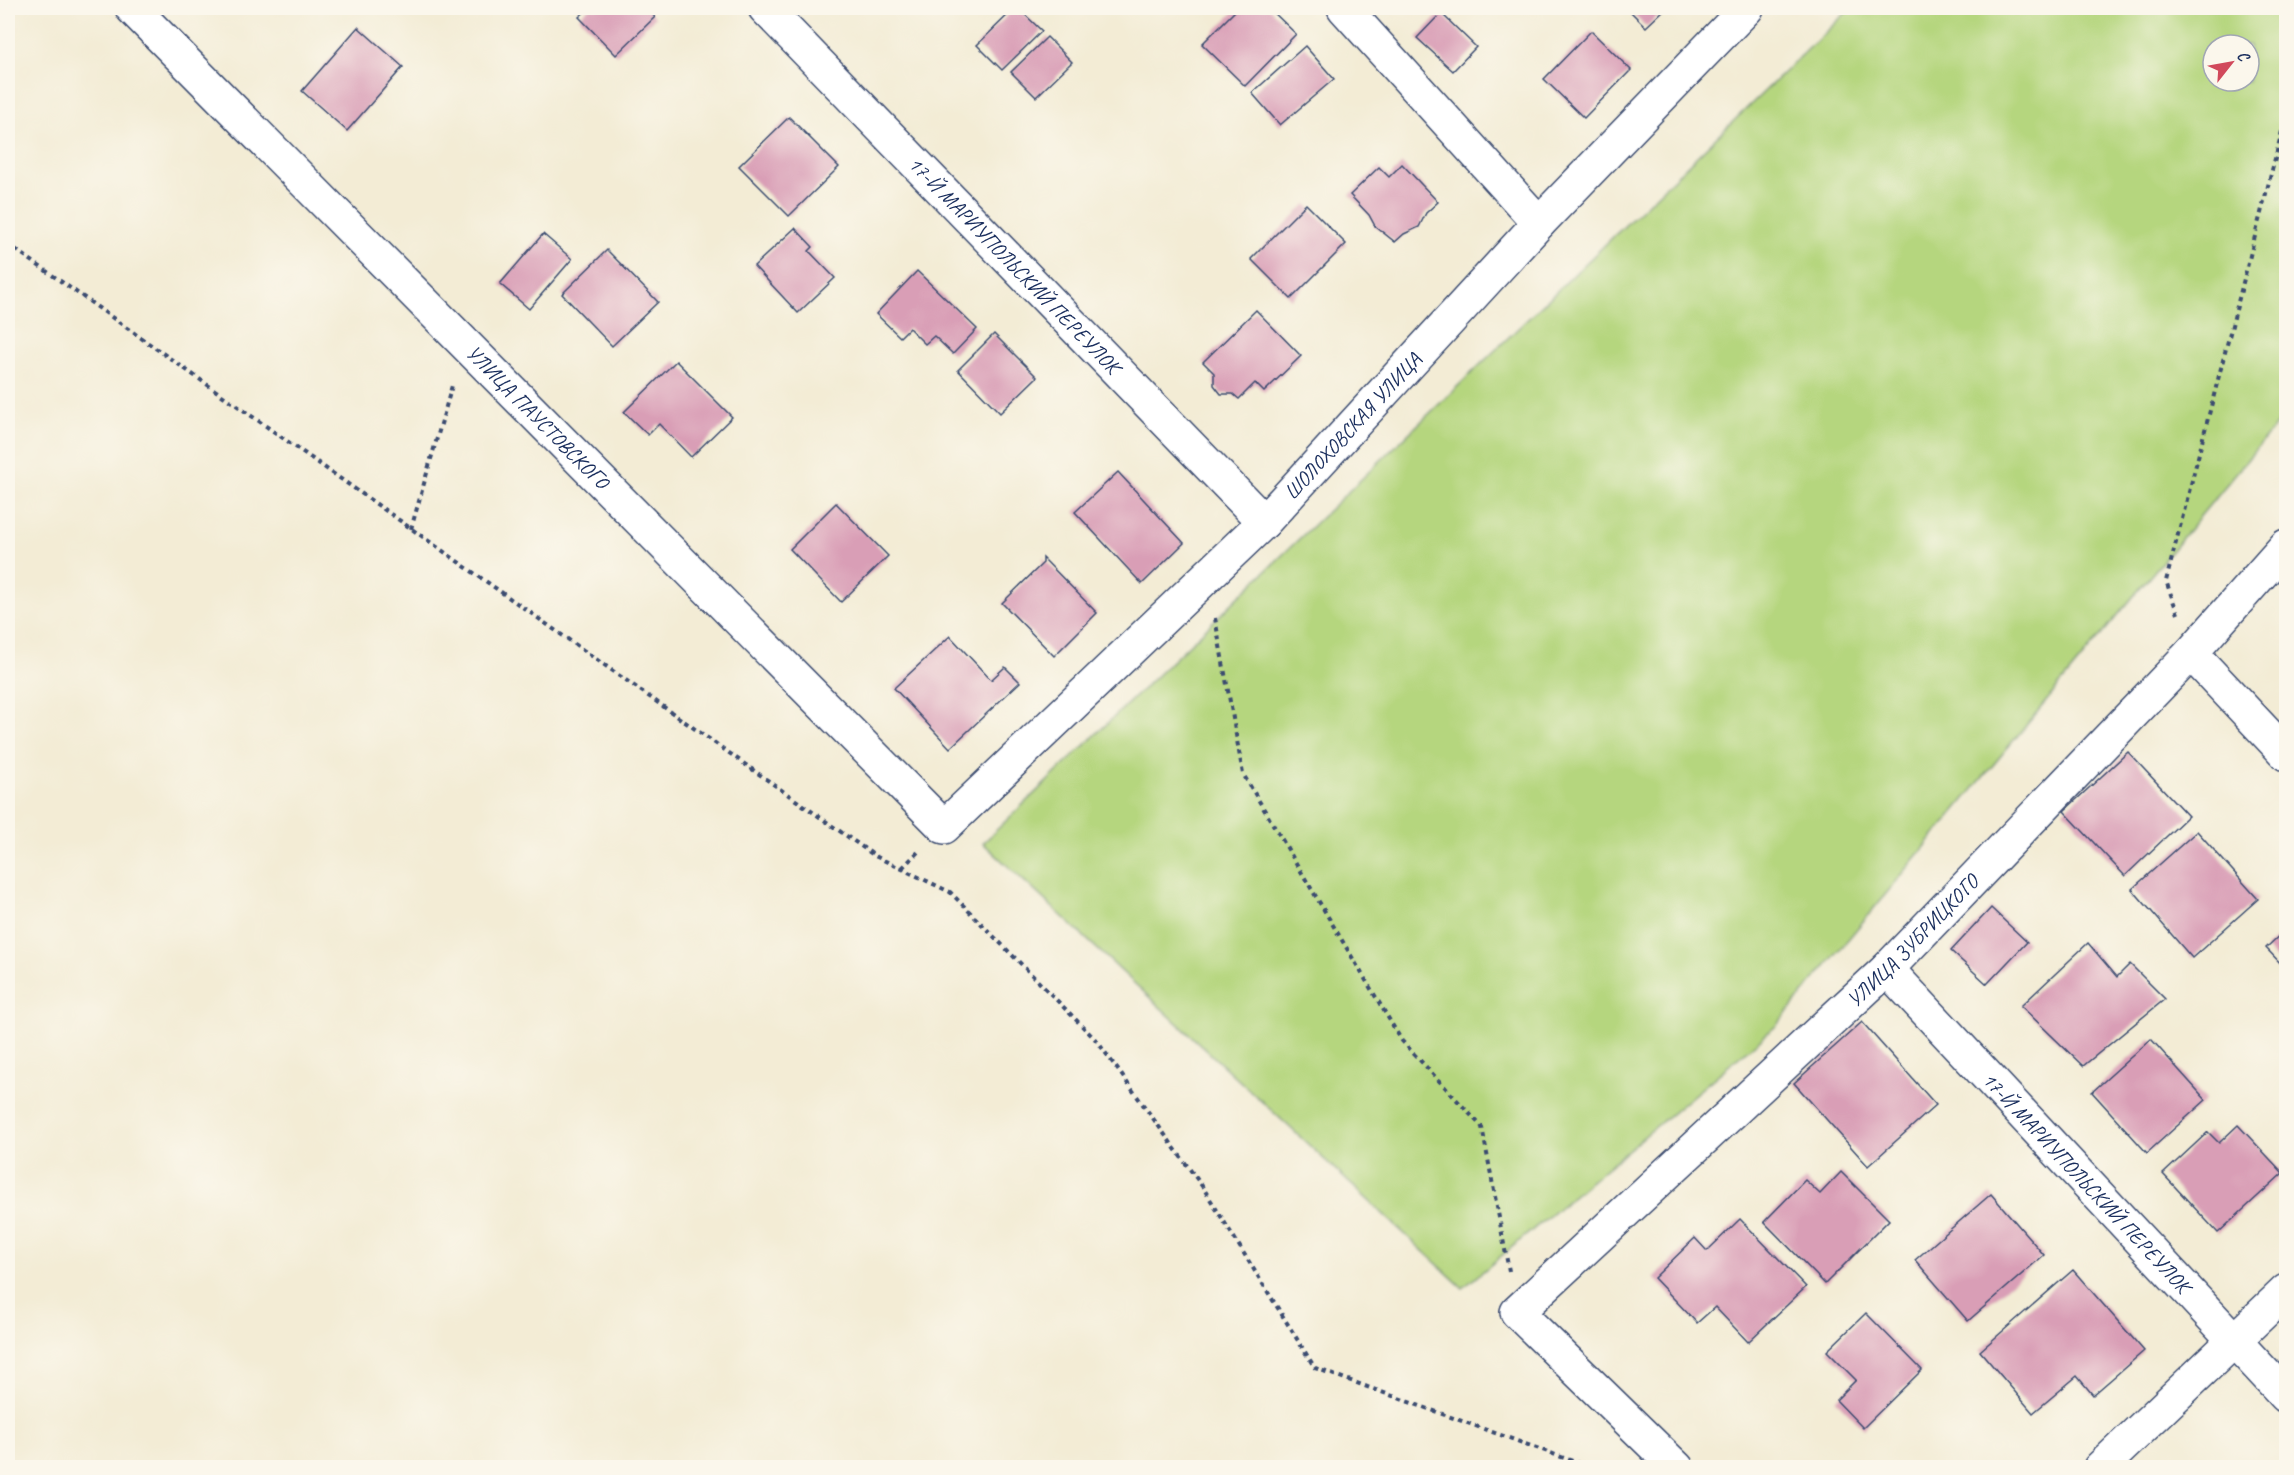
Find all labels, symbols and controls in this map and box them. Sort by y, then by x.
north arrow [2201,33,2261,93]
text: С [2232,47,2255,66]
street label: 17-Й МАРИУПОЛЬСКИЙ ПЕРЕУЛОК [903,151,1129,382]
street label: УЛИЦА ПАУСТОВСКОГО [461,340,616,496]
street label: ШОЛОХОВСКАЯ УЛИЦА [1278,347,1427,505]
street label: УЛИЦА ЗУБРИЦКОГО [1841,867,1986,1013]
street label: 17-Й МАРИУПОЛЬСКИЙ ПЕРЕУЛОК [1977,1066,2199,1302]

